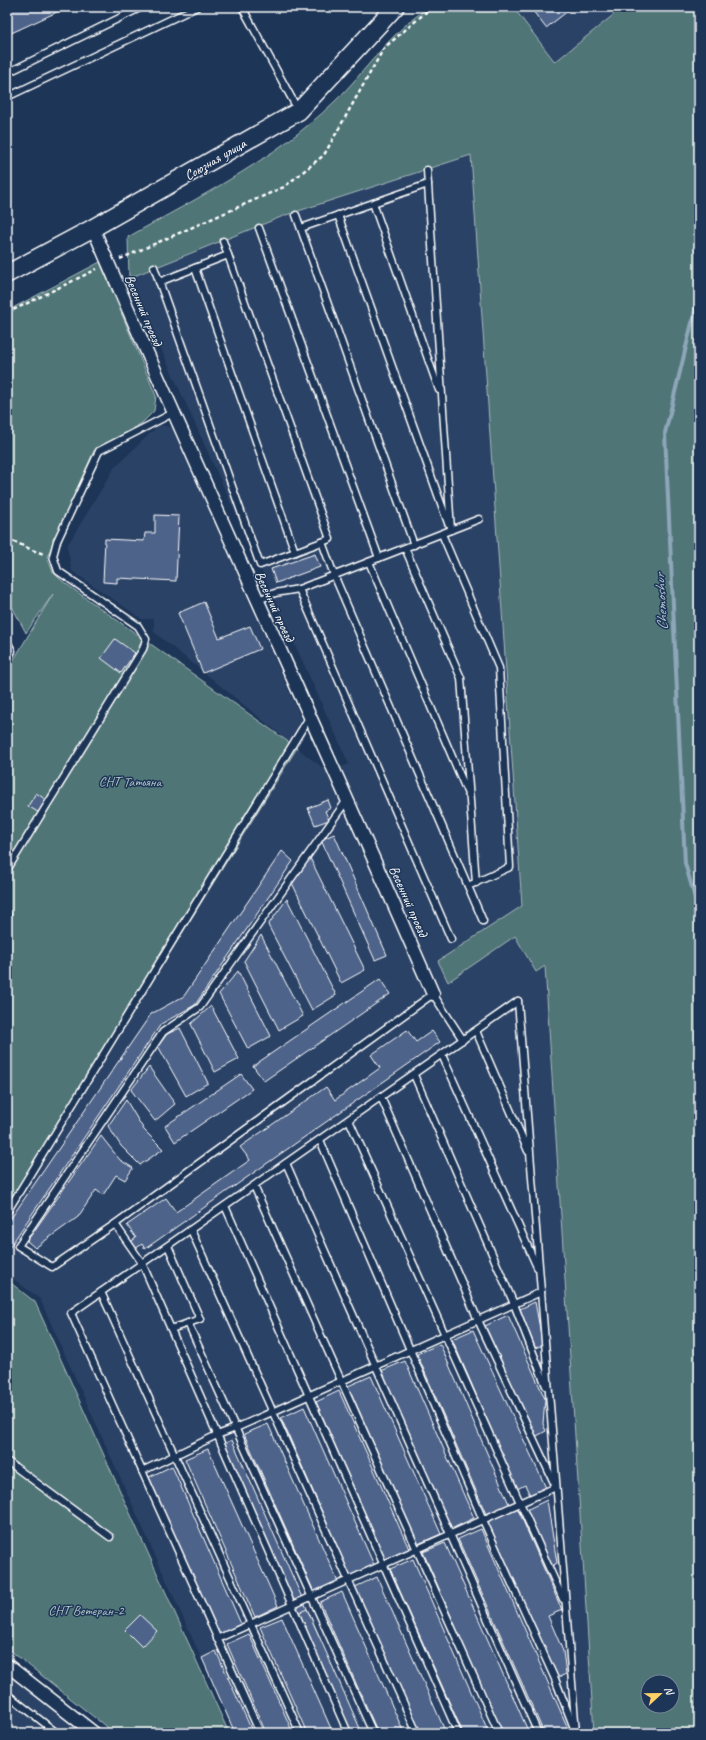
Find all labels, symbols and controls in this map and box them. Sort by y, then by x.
street label: Союзная улица [181,135,250,184]
street label: Весенний проезд [121,272,167,350]
street label: Весенний проезд [251,568,299,646]
water label: Chemoshur [650,571,672,631]
park label: СНТ Татьяна [99,773,163,790]
street label: Весенний проезд [385,863,433,941]
park label: СНТ Ветеран-2 [48,1602,125,1619]
north arrow [640,1674,680,1714]
text: N [662,1684,678,1698]

